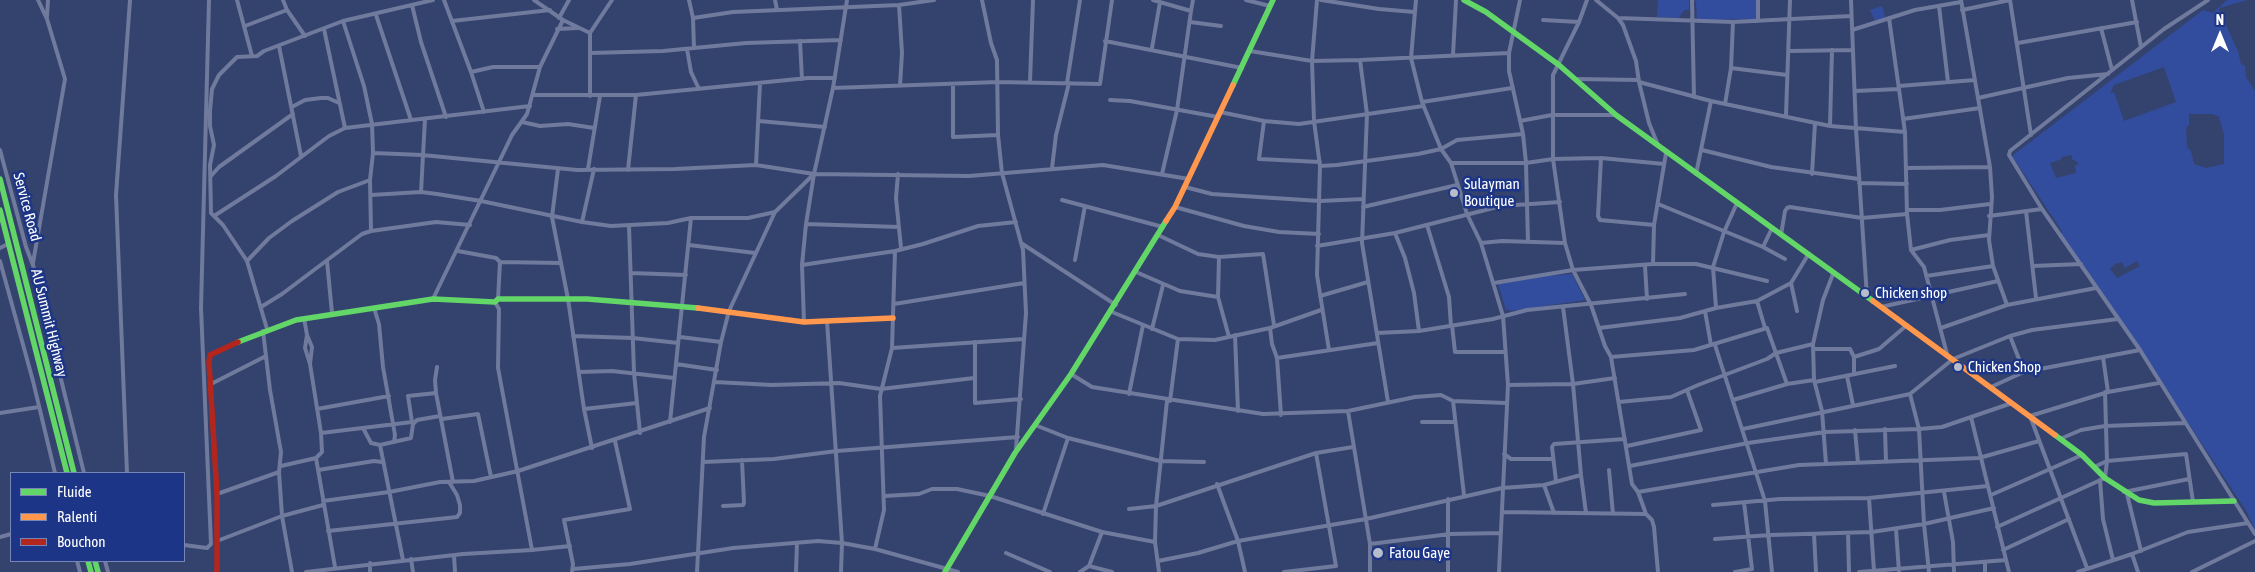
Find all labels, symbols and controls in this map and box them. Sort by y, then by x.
north arrow [2195,10,2245,60]
text: N [2216,12,2224,28]
street label: Service Road [9,171,45,243]
place label: Sulayman Boutique [1464,175,1520,210]
marker: Sulayman Boutique [1448,187,1460,199]
street label: AU Summit Highway [27,267,71,379]
place label: Chicken shop [1875,284,1947,302]
marker: Chicken shop [1859,287,1871,299]
place label: Chicken Shop [1968,358,2041,376]
marker: Chicken Shop [1952,361,1964,373]
legend [10,472,185,562]
text: Fluide [57,483,92,500]
text: Ralenti [57,508,97,525]
text: Bouchon [57,533,106,550]
place label: Fatou Gaye [1389,544,1450,562]
marker: Fatou Gaye [1371,546,1385,560]

